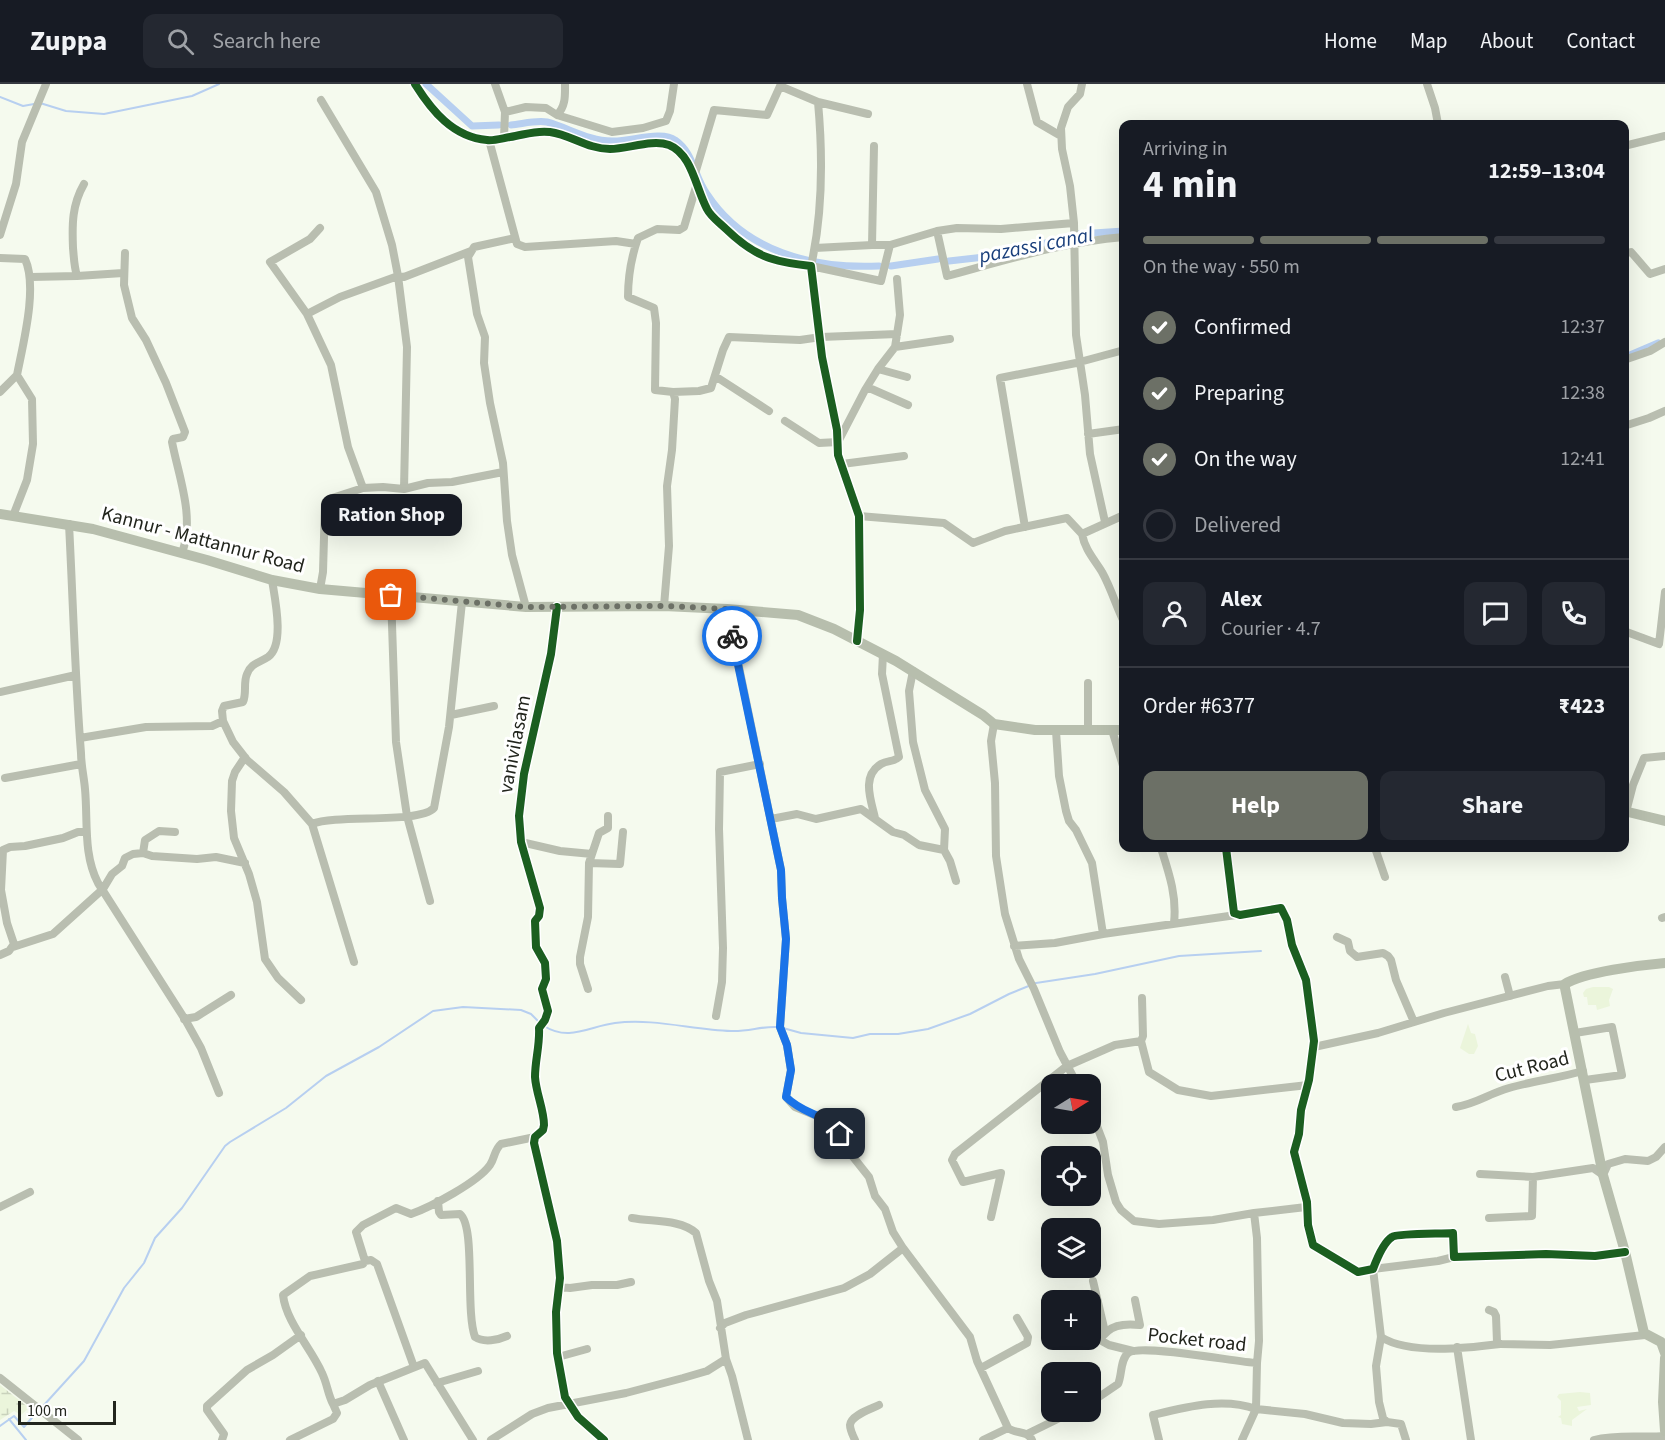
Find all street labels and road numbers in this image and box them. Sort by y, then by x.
street label: Kannur - Mattannur Road [98,499,308,581]
street label: vanivilasam [492,693,538,795]
street label: Cut Road [1492,1044,1572,1090]
street label: Pocket road [1146,1321,1248,1359]

